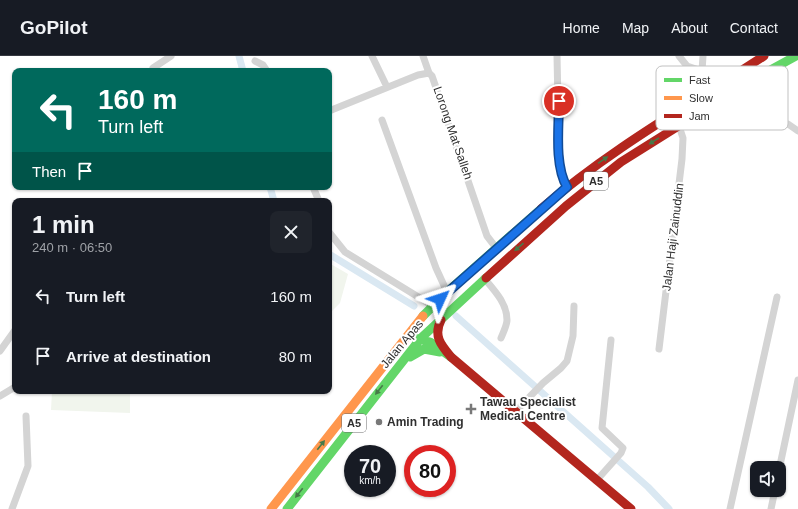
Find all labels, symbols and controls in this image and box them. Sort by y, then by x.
text: GoPilot [20,17,88,38]
text: Home [563,20,600,36]
text: Map [622,20,649,36]
text: About [671,20,708,36]
text: Contact [730,20,778,36]
legend [656,66,788,130]
text: Fast [689,74,710,86]
icon: left [32,84,84,136]
text: 160 m [98,84,177,115]
pin [542,84,576,118]
street label: Lorong Mat Salleh [431,85,475,181]
icon: arrive [548,90,570,112]
text: Slow [689,92,713,104]
text: Jam [689,110,710,122]
text: Turn left [98,117,163,137]
one-way arrow [648,138,660,145]
one-way arrow [598,156,609,164]
icon: arrive [74,160,96,182]
text: Then [32,163,66,180]
road number: A5 [584,172,608,190]
street label: Jalan Haji Zainuddin [659,182,687,292]
text: 1 min [32,211,95,238]
button: close [270,211,312,253]
text: 240 m · 06:50 [32,240,112,255]
one-way arrow [514,243,524,252]
position arrow [419,278,461,320]
icon: left [32,285,54,307]
text: Turn left [66,288,125,305]
text: 160 m [270,288,312,305]
street label: Jalan Apas [378,317,426,371]
icon: arrive [32,345,54,367]
text: Arrive at destination [66,348,211,365]
text: 80 m [279,348,312,365]
one-way arrow [375,385,384,396]
place label: Tawau Specialist Medical Centre [480,395,576,423]
marker: Tawau Specialist Medical Centre [465,403,477,415]
road number: A5 [342,414,366,432]
place label: Amin Trading [387,415,464,429]
marker: Amin Trading [374,417,384,427]
one-way arrow [316,440,325,451]
speed limit sign: 80 [404,445,456,497]
text: 70 [359,455,381,477]
map controls [750,461,786,497]
button: sound [750,461,786,497]
text: km/h [359,475,381,486]
one-way arrow [295,487,304,498]

